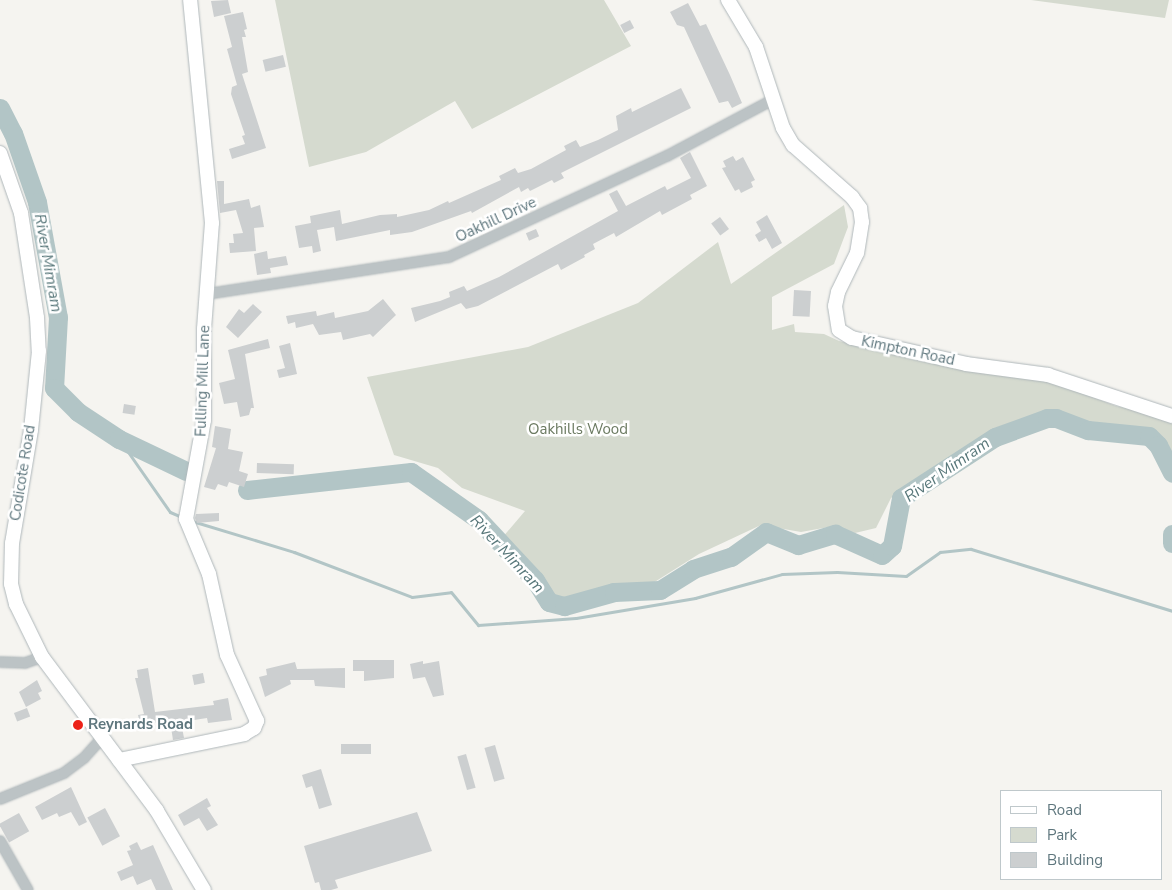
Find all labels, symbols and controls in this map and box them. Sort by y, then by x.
street label: Oakhill Drive [453,193,539,247]
water label: River Mimram [30,212,66,314]
street label: Fulling Mill Lane [192,325,214,437]
street label: Kimpton Road [860,332,956,370]
park label: Oakhills Wood [528,421,628,439]
street label: Codicote Road [7,424,39,522]
water label: River Mimram [901,434,993,506]
water label: River Mimram [466,511,548,597]
place label: Reynards Road [88,716,193,734]
marker: Reynards Road [72,719,84,731]
legend [1000,790,1162,880]
text: Road [1047,800,1082,820]
text: Park [1047,825,1077,845]
text: Building [1047,850,1103,870]

